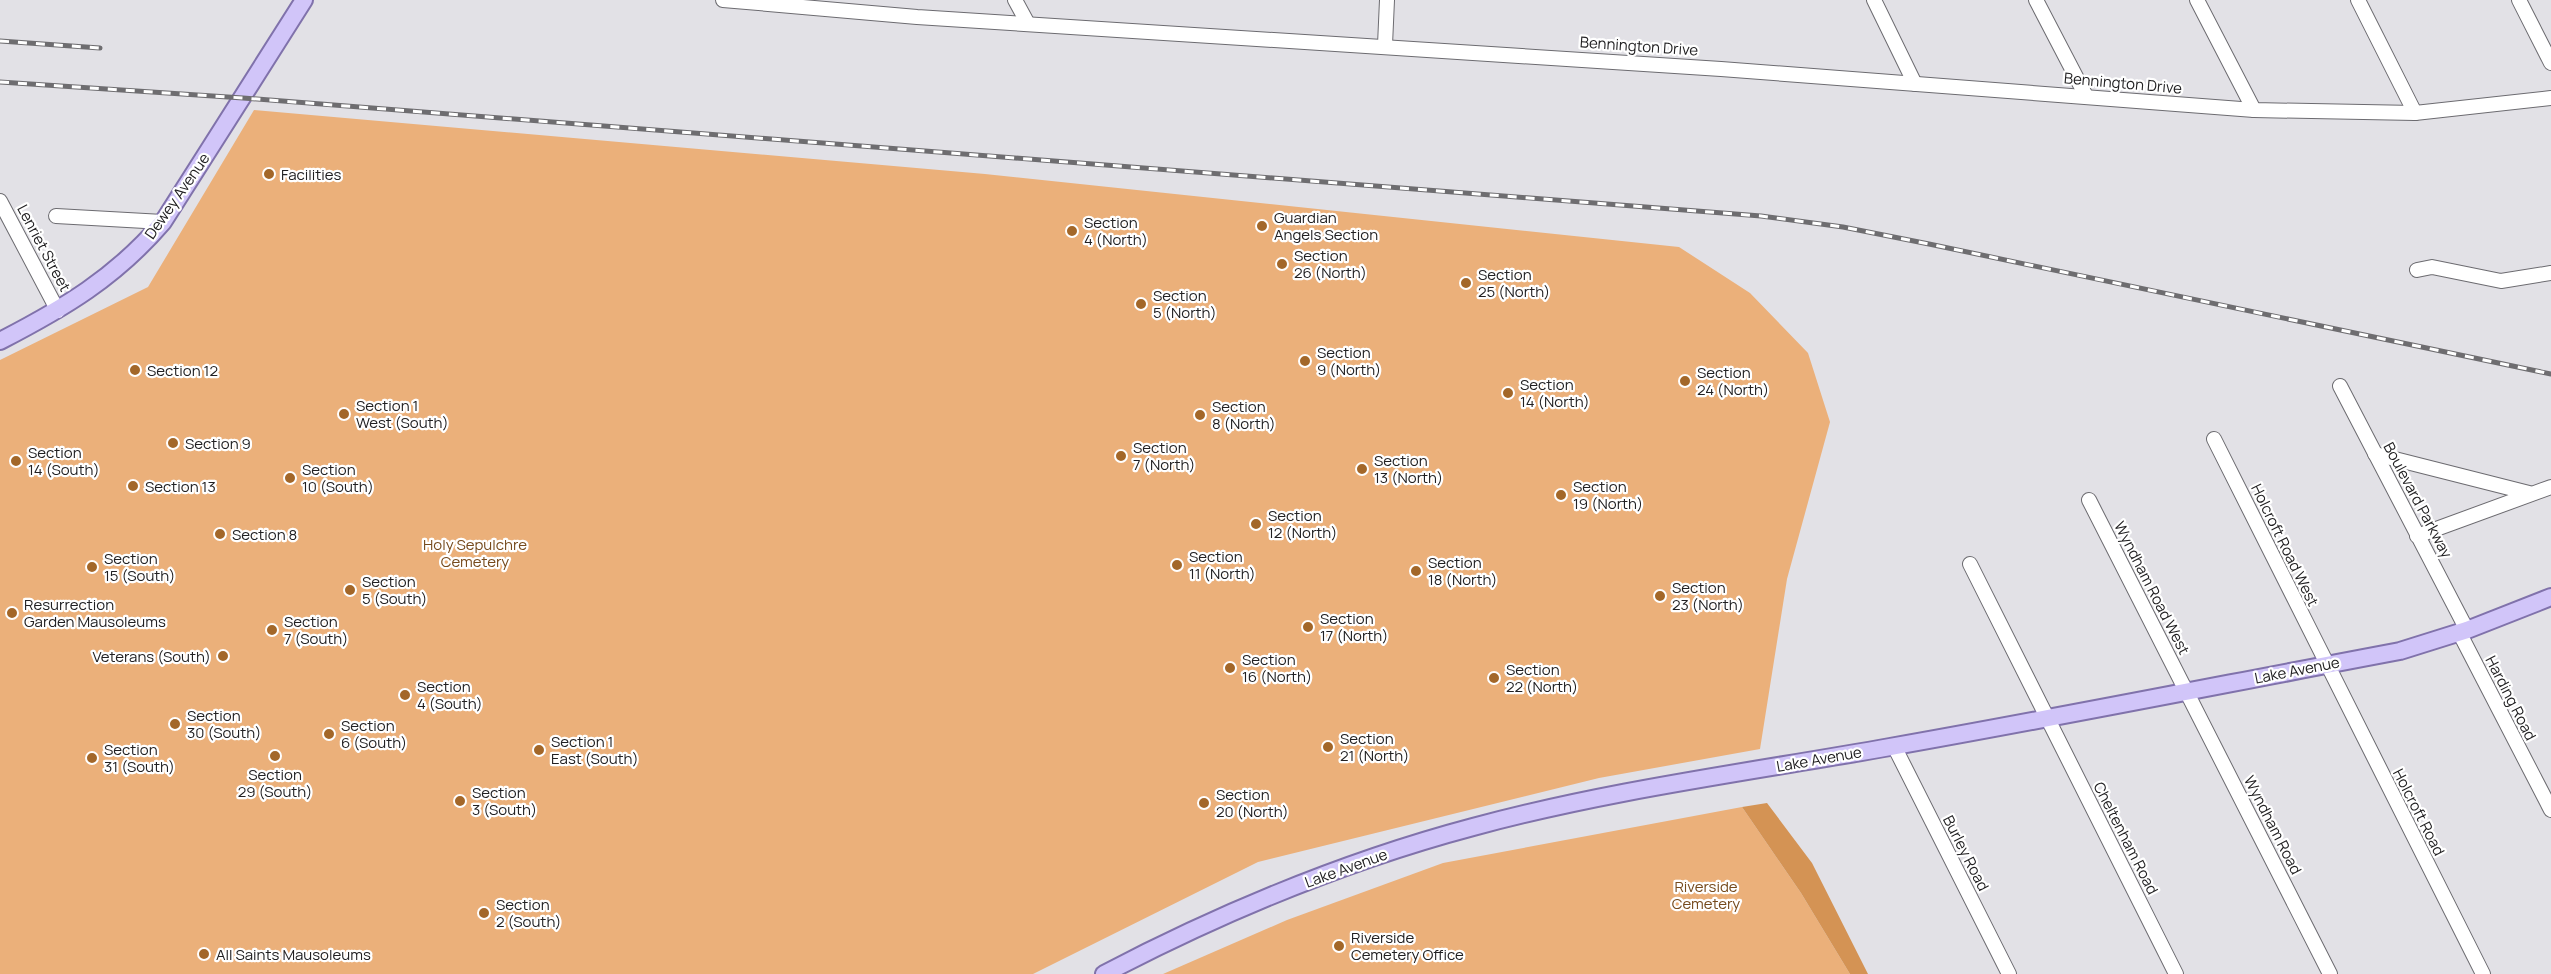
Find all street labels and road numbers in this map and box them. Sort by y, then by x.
street label: Bennington Drive [1579,31,1699,61]
street label: Bennington Drive [2063,67,2183,99]
street label: Dewey Avenue [140,149,215,243]
street label: Lenriet Street [12,201,76,295]
street label: Boulevard Parkway [2379,438,2457,562]
street label: Holcroft Road West [2246,480,2324,610]
street label: Wyndham Road West [2109,518,2195,658]
street label: Lake Avenue [2253,651,2342,689]
street label: Harding Road [2481,652,2541,744]
street label: Lake Avenue [1775,741,1864,777]
street label: Holcroft Road [2388,765,2450,859]
street label: Wyndham Road [2239,772,2307,878]
street label: Cheltenham Road [2089,778,2163,898]
street label: Burley Road [1938,812,1994,894]
street label: Lake Avenue [1302,843,1390,893]

